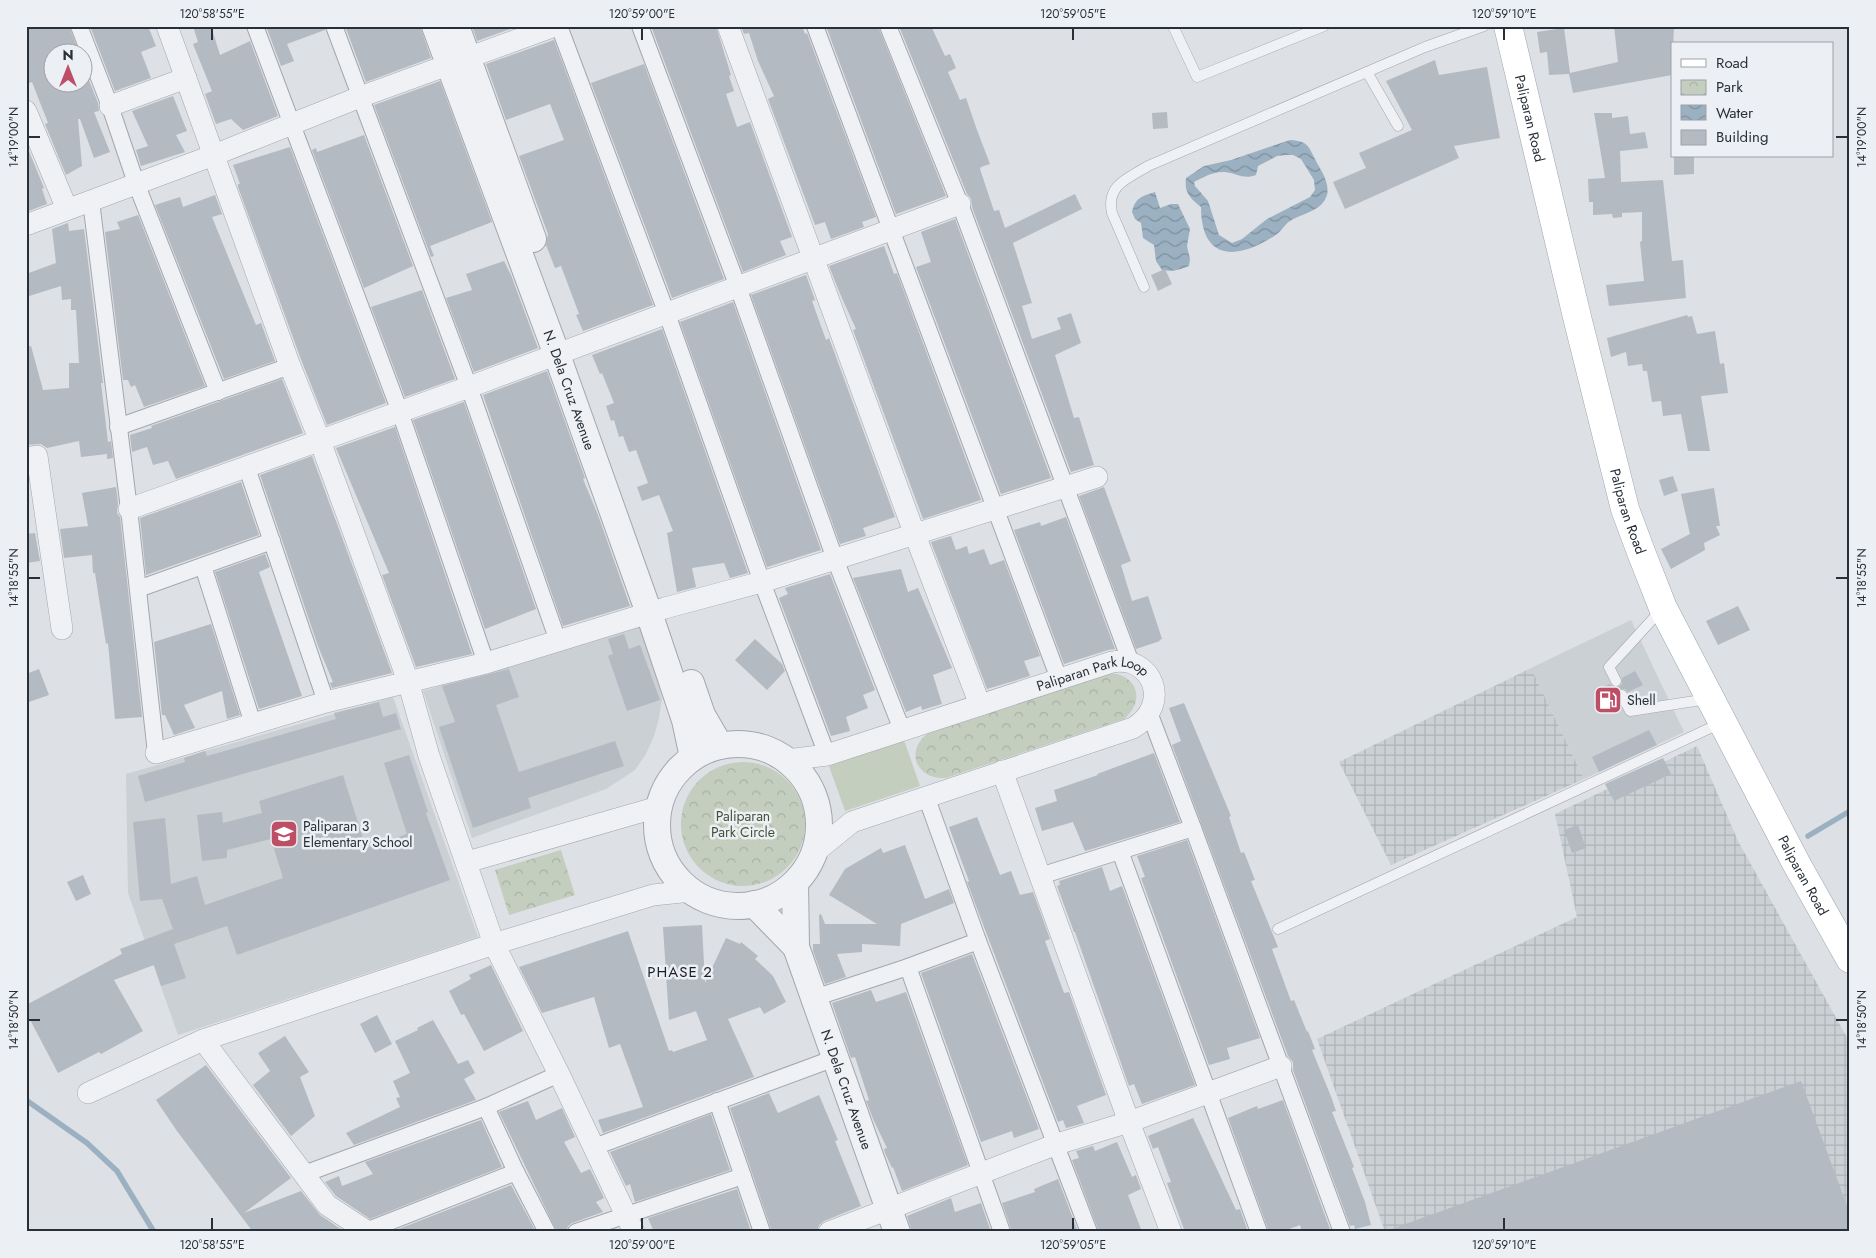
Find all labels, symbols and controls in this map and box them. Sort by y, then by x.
text: 120°58'55"E [179,5,245,23]
text: 120°59'00"E [609,5,675,23]
text: 120°59'05"E [1040,5,1106,23]
text: 120°59'10"E [1472,5,1536,23]
north arrow [42,42,92,92]
legend [1671,42,1834,158]
text: N [62,45,74,65]
text: Road [1716,52,1748,74]
street label: Paliparan Road [1510,73,1550,164]
text: Park [1716,76,1743,98]
text: Water [1716,102,1754,124]
text: 14°19'00"N [5,107,23,167]
text: 14°19'00"N [1853,107,1871,167]
text: Building [1716,126,1768,148]
street label: N. Dela Cruz Avenue [539,327,600,453]
street label: Paliparan Road [1605,466,1651,557]
text: 14°18'55"N [5,548,23,608]
text: 14°18'55"N [1853,548,1871,608]
street label: Paliparan Park Loop [1034,651,1154,696]
fuel station icon: Shell [1593,685,1623,715]
place label: Shell [1627,690,1656,710]
park label: Paliparan Park Circle [711,806,775,842]
place label: Paliparan 3 Elementary School [303,816,413,852]
school or university icon: Paliparan 3 Elementary School [269,819,299,849]
street label: Paliparan Road [1773,832,1834,919]
district label: PHASE 2 [647,961,713,983]
text: 14°18'50"N [5,990,23,1050]
text: 14°18'50"N [1853,990,1871,1050]
street label: N. Dela Cruz Avenue [816,1026,877,1152]
text: 120°58'55"E [179,1236,245,1254]
text: 120°59'00"E [609,1236,675,1254]
text: 120°59'05"E [1040,1236,1106,1254]
text: 120°59'10"E [1472,1236,1536,1254]

